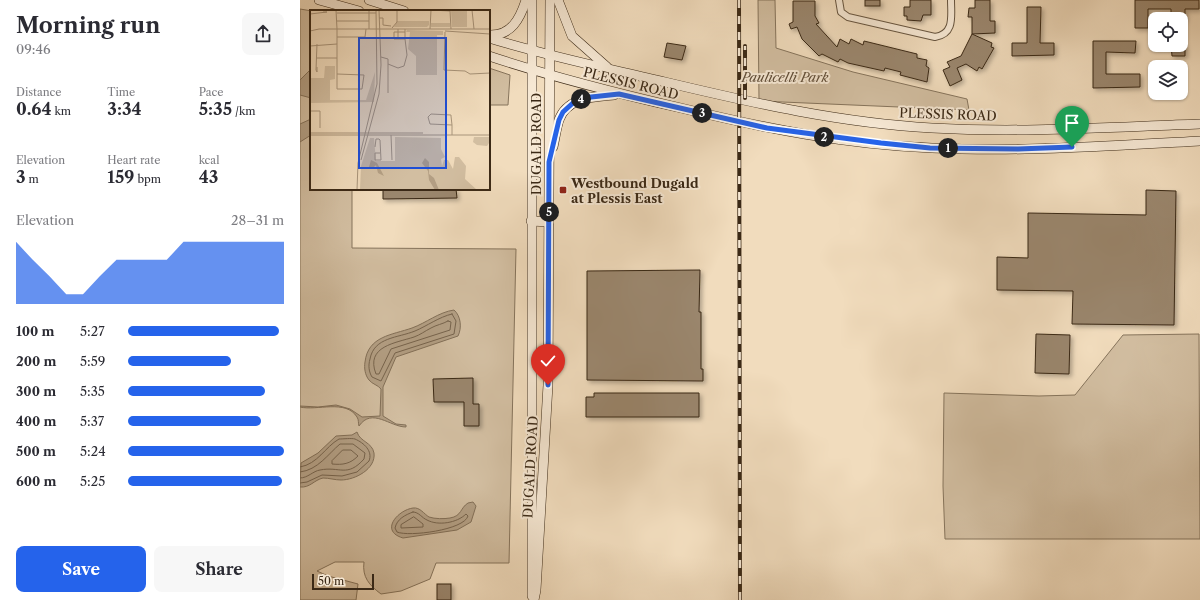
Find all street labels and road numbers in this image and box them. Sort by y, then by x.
street label: PLESSIS ROAD [582,63,680,103]
street label: DUGALD ROAD [528,93,544,195]
street label: PLESSIS ROAD [899,104,997,124]
street label: DUGALD ROAD [519,415,541,519]

